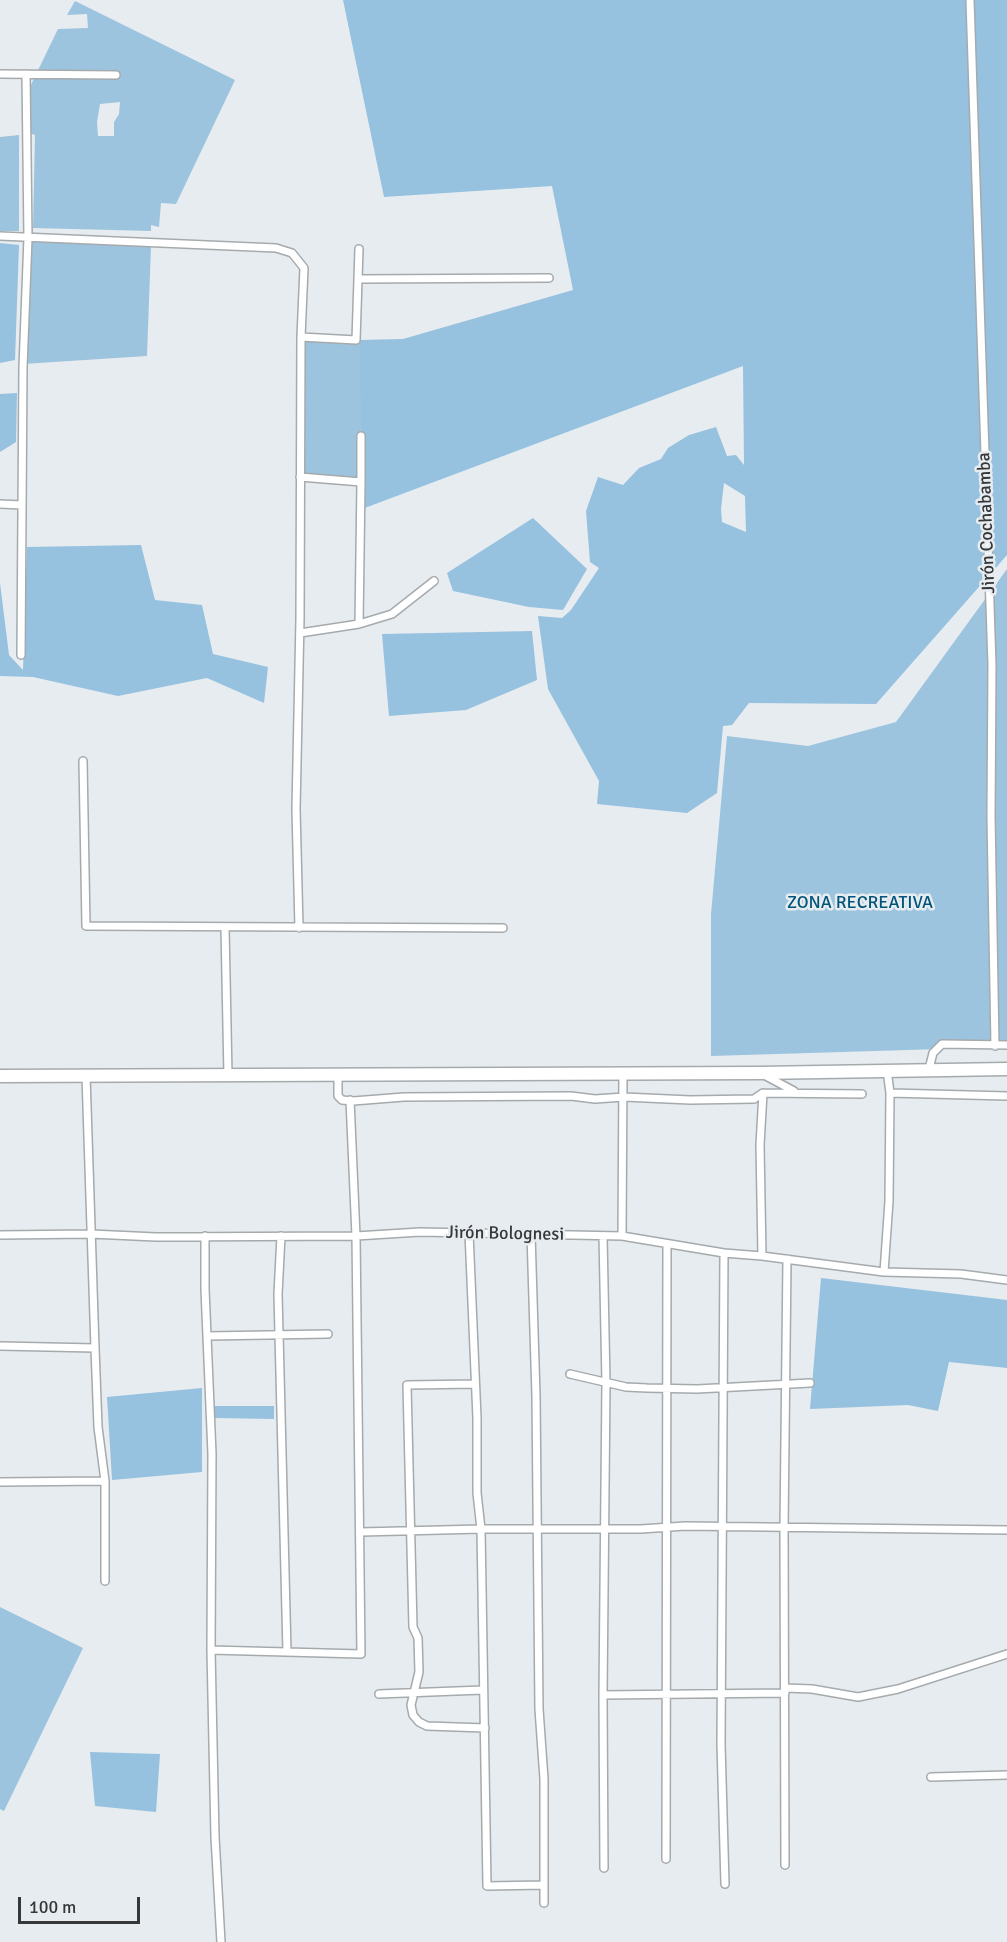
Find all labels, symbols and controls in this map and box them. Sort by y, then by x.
street label: Jirón Cochabamba [974,452,1000,594]
park label: ZONA RECREATIVA [787,892,933,914]
street label: Jirón Bolognesi [446,1222,564,1246]
scale bar [21,1885,142,1923]
text: 100 m [29,1896,76,1918]

